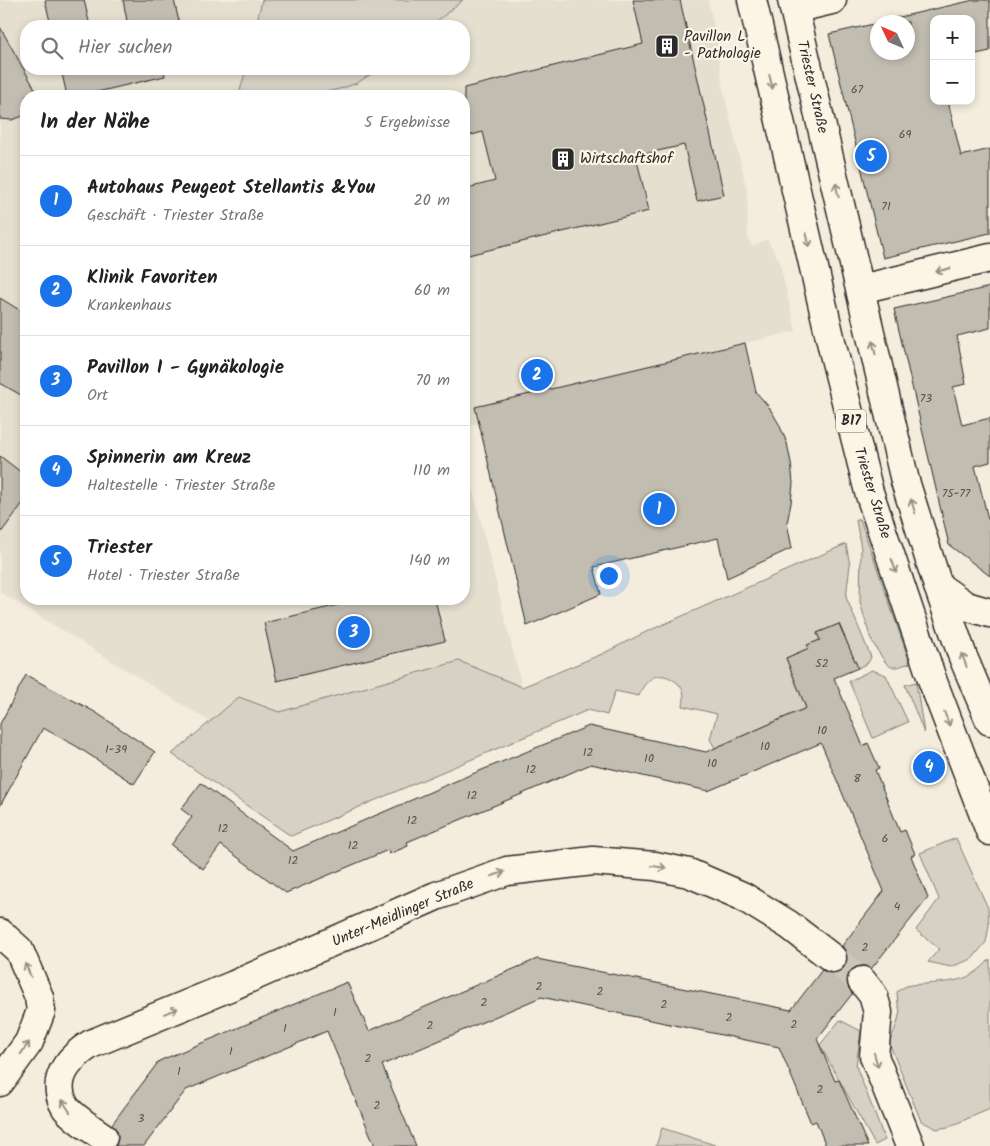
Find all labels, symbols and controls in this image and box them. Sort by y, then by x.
north arrow [870,15,915,60]
map controls [930,15,975,105]
button: + [930,15,975,60]
search box [20,20,470,75]
place label: Pavillon L - Pathologie [684,25,761,66]
text: Hier suchen [78,33,172,63]
building icon: Pavillon L - Pathologie [654,33,680,59]
icon: search [38,34,66,62]
street label: Triester Straße [790,38,834,136]
button: − [930,60,975,105]
one-way arrow [767,73,776,89]
house number: 67 [851,80,864,99]
text: In der Nähe [40,106,150,139]
text: 5 Ergebnisse [364,110,450,135]
house number: 69 [899,125,911,144]
pin: 5 [855,137,887,175]
building icon: Wirtschaftshof [550,146,576,172]
place label: Wirtschaftshof [580,147,674,171]
text: Autohaus Peugeot Stellantis &You [87,173,375,203]
one-way arrow [832,182,841,198]
text: 1 [54,188,58,213]
text: 20 m [414,188,450,213]
house number: 71 [881,197,891,216]
text: Geschäft · Triester Straße [87,203,264,228]
one-way arrow [804,231,813,247]
text: Klinik Favoriten [87,263,217,293]
one-way arrow [935,265,951,275]
text: 2 [51,278,61,303]
text: 60 m [414,278,450,303]
text: Krankenhaus [87,293,172,318]
one-way arrow [869,340,878,356]
text: Pavillon I - Gynäkologie [87,353,284,383]
pin: 2 [521,356,553,394]
text: 3 [52,368,60,393]
text: 70 m [415,368,450,393]
text: Ort [87,383,108,408]
house number: 73 [920,389,932,408]
road number: B17 [836,410,866,432]
text: Spinnerin am Kreuz [87,443,251,473]
street label: Triester Straße [847,444,897,542]
text: 4 [52,458,60,483]
text: 110 m [413,458,450,483]
text: Haltestelle · Triester Straße [87,473,275,498]
house number: 75-77 [942,484,971,503]
pin: 1 [643,490,675,528]
one-way arrow [908,498,918,514]
text: Triester [87,533,152,563]
text: 5 [52,548,60,573]
text: 140 m [409,548,450,573]
one-way arrow [890,558,899,573]
text: Hotel · Triester Straße [87,563,240,588]
your location [596,563,622,589]
pin: 3 [338,613,370,651]
one-way arrow [959,653,969,668]
house number: 52 [815,654,829,673]
one-way arrow [943,711,952,727]
house number: 10 [817,721,827,740]
house number: 10 [760,737,770,756]
house number: 1-39 [105,740,127,759]
house number: 12 [583,743,593,762]
pin: 4 [913,748,945,786]
house number: 10 [644,749,654,768]
house number: 10 [707,754,717,773]
house number: 12 [526,760,536,779]
house number: 8 [853,769,861,788]
house number: 12 [467,786,477,805]
house number: 12 [407,811,417,830]
house number: 12 [218,819,228,838]
house number: 6 [882,829,888,848]
house number: 12 [348,836,358,855]
house number: 12 [288,851,298,870]
one-way arrow [651,862,667,872]
one-way arrow [490,869,505,878]
street label: Unter-Meidlinger Straße [328,872,478,954]
house number: 4 [894,897,901,916]
house number: 2 [862,938,869,957]
one-way arrow [22,963,32,978]
house number: 2 [536,977,543,996]
house number: 2 [597,982,604,1001]
house number: 2 [481,993,488,1012]
house number: 2 [661,995,668,1014]
house number: 1 [333,1003,337,1022]
one-way arrow [162,1006,178,1015]
house number: 2 [726,1008,733,1027]
house number: 2 [791,1015,798,1034]
house number: 2 [427,1016,434,1035]
house number: 1 [283,1019,287,1038]
one-way arrow [19,1041,30,1055]
house number: 1 [229,1042,233,1061]
house number: 2 [365,1049,372,1068]
one-way arrow [872,1052,882,1068]
house number: 1 [177,1062,181,1081]
house number: 2 [817,1080,824,1099]
house number: 2 [374,1096,381,1115]
one-way arrow [61,1099,72,1113]
house number: 3 [138,1109,145,1128]

